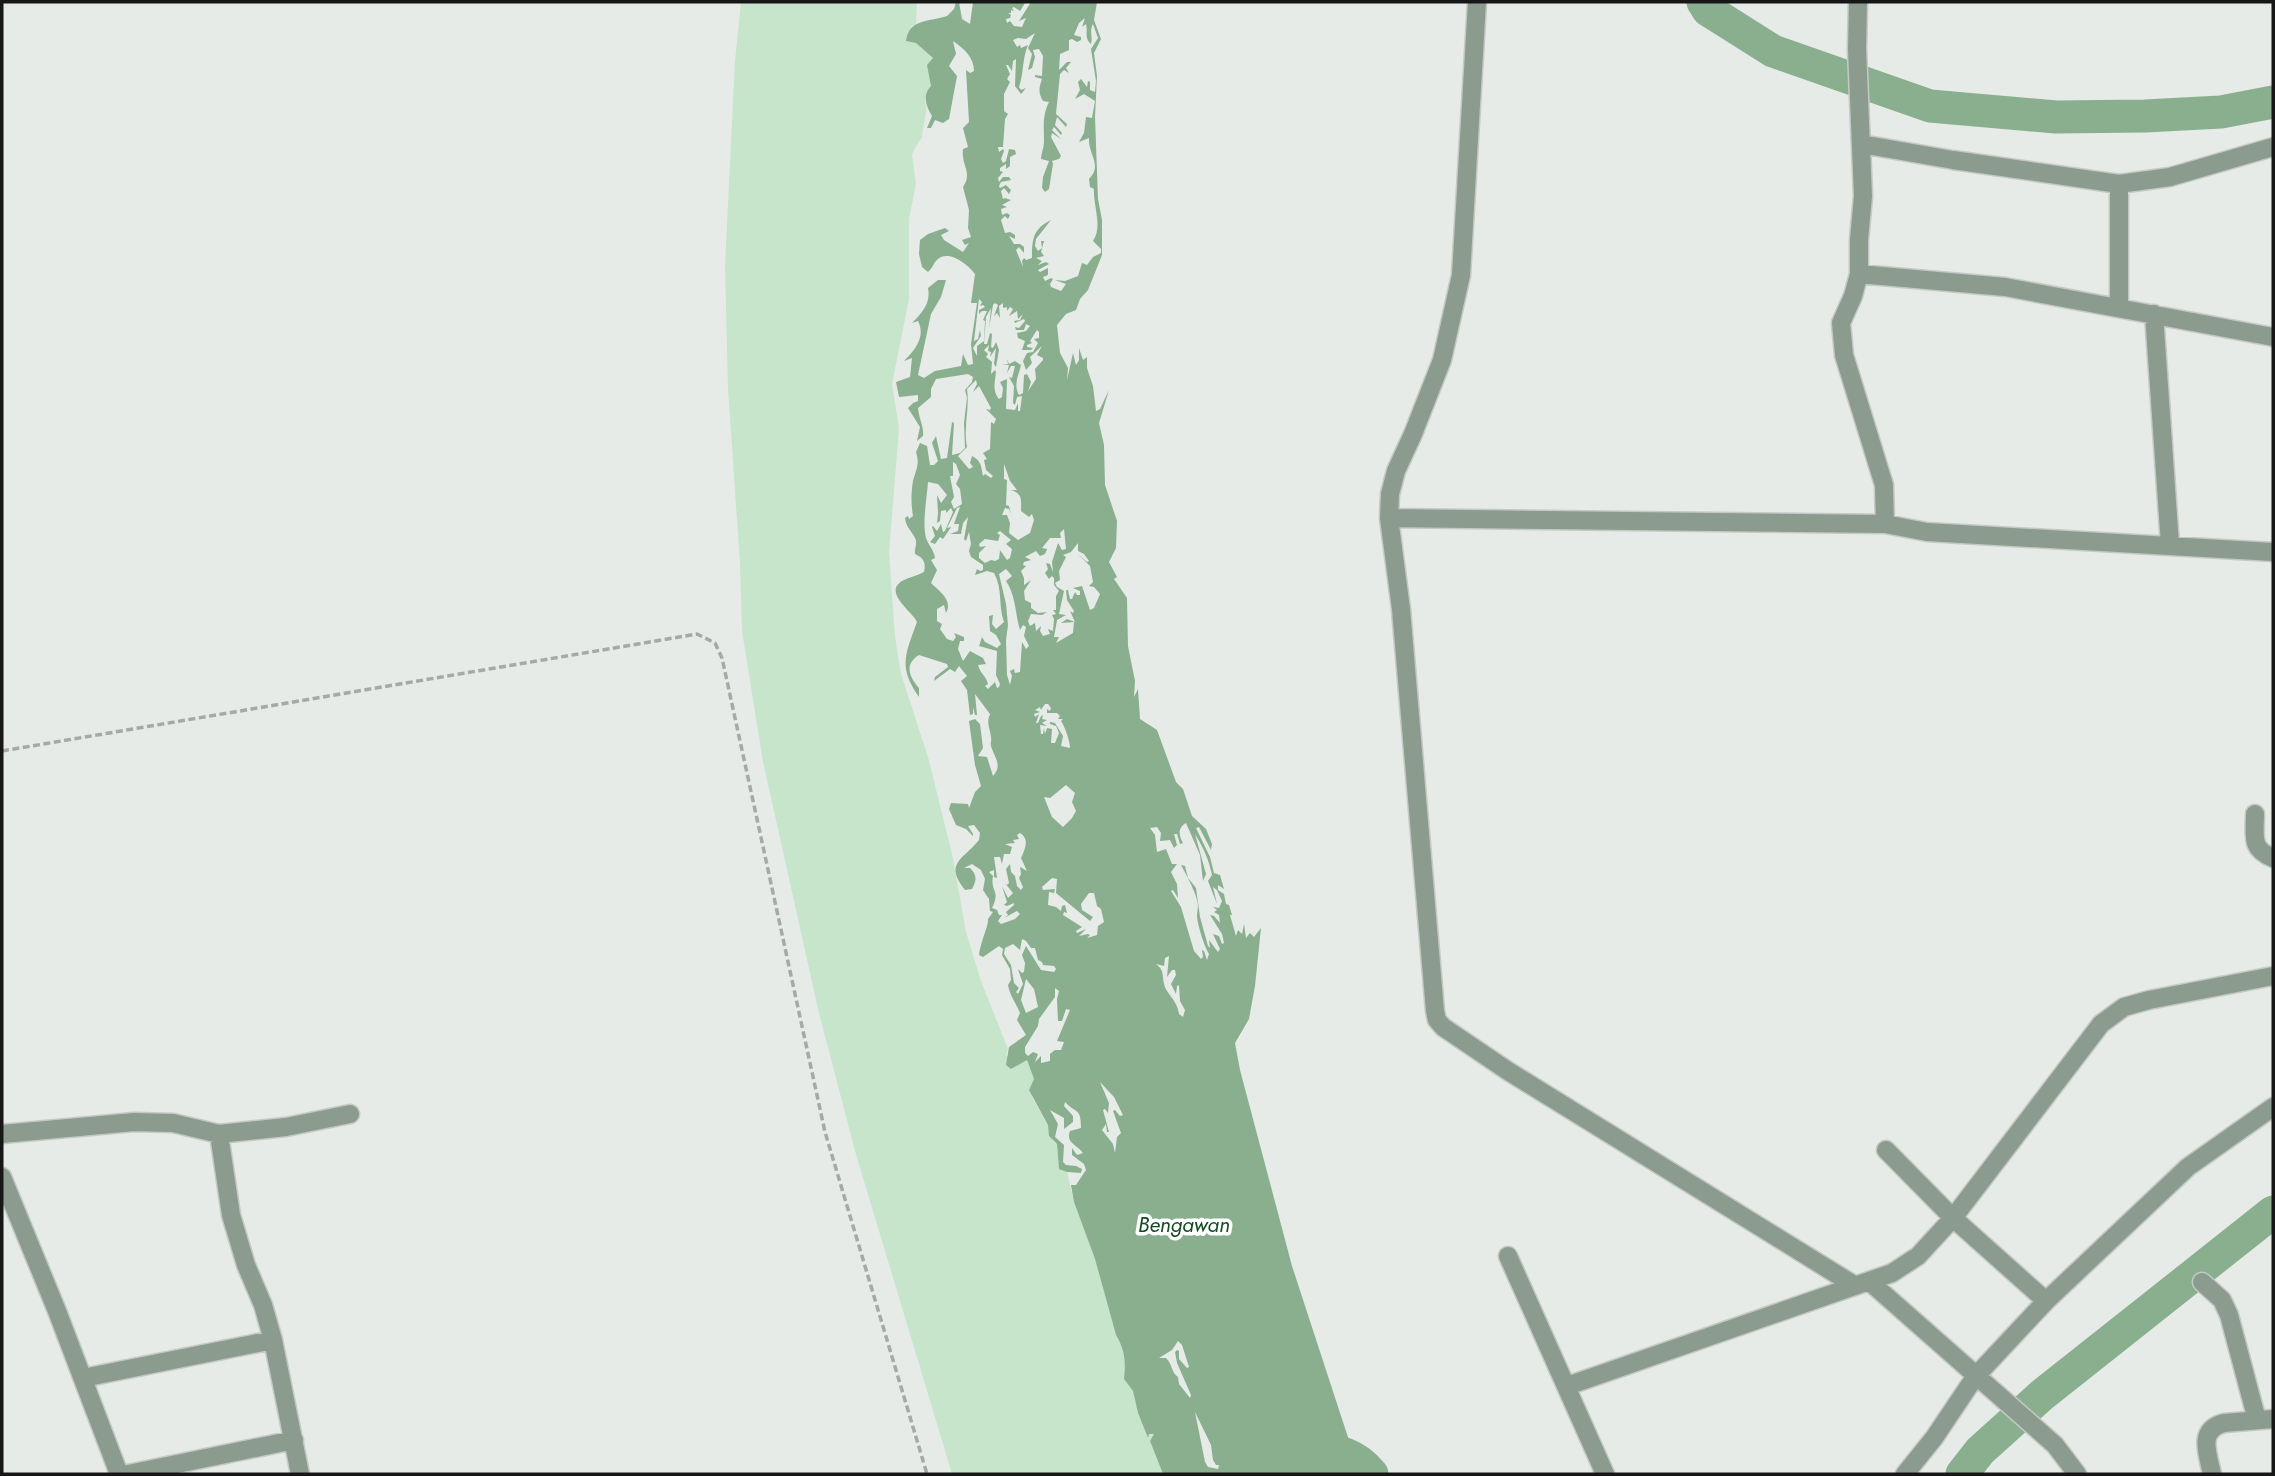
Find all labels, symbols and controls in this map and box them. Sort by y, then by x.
water label: Bengawan [1138,1210,1230,1240]

